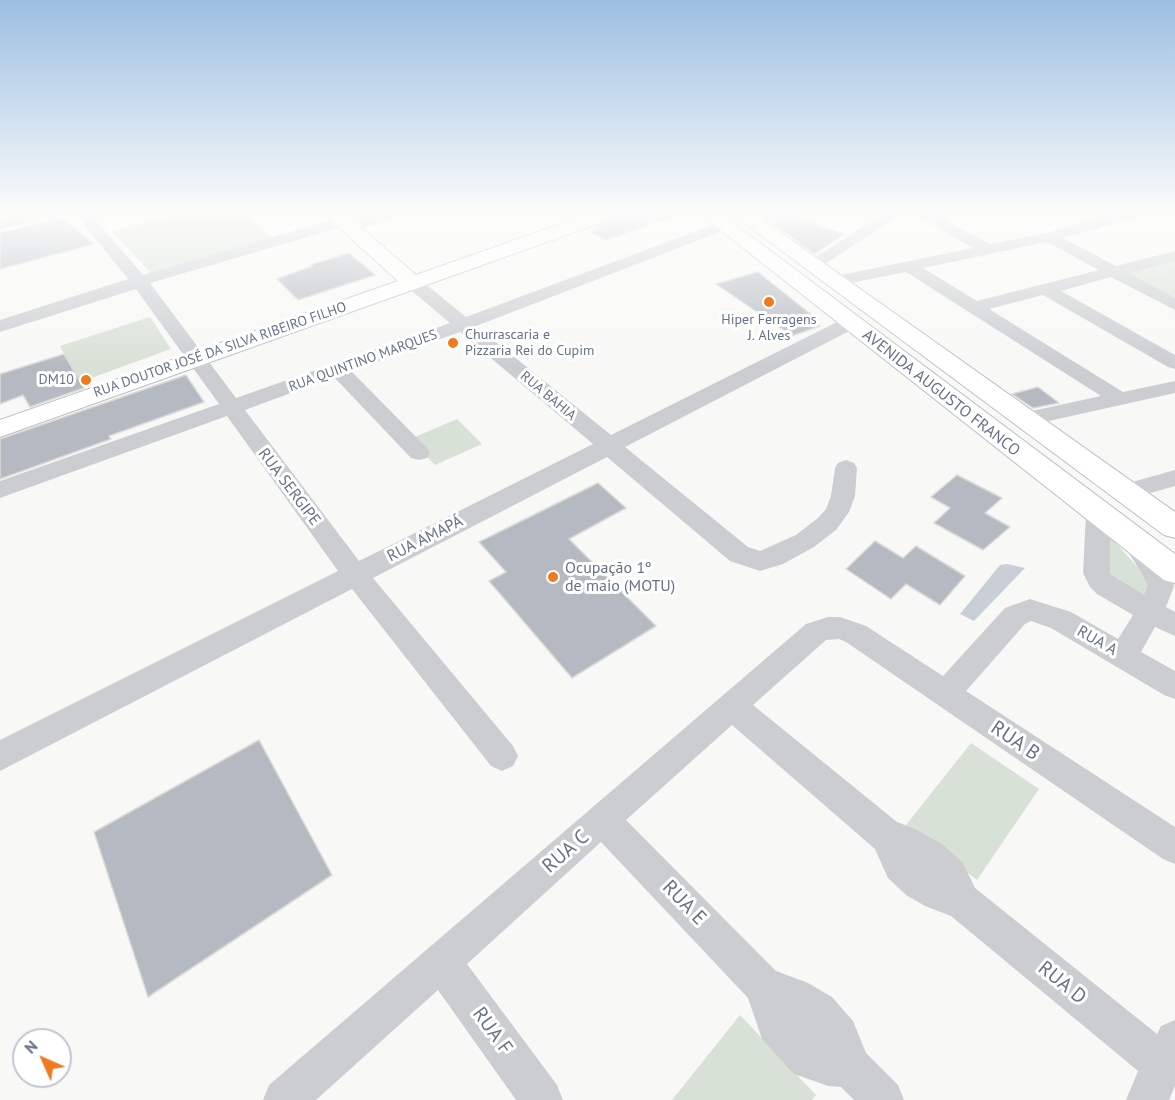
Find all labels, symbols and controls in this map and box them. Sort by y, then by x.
marker: Hiper Ferragens J. Alves [762,295,776,309]
street label: RUA DOUTOR JOSÉ DA SILVA RIBEIRO FILHO [91,299,349,401]
place label: Hiper Ferragens J. Alves [721,312,817,344]
street label: RUA QUINTINO MARQUES [286,326,440,396]
street label: AVENIDA AUGUSTO FRANCO [858,326,1024,460]
place label: Churrascaria e Pizzaria Rei do Cupim [465,327,594,360]
marker: Churrascaria e Pizzaria Rei do Cupim [446,336,460,350]
street label: RUA BAHIA [517,368,579,424]
place label: DM10 [39,372,74,388]
marker: DM10 [79,373,93,387]
street label: RUA SERGIPE [254,445,324,529]
street label: RUA AMAPÁ [384,512,466,566]
place label: Ocupação 1º de maio (MOTU) [565,558,675,596]
marker: Ocupação 1º de maio (MOTU) [546,570,560,584]
street label: RUA A [1074,622,1120,660]
street label: RUA B [986,716,1044,766]
street label: RUA C [538,825,594,879]
street label: RUA E [657,876,711,930]
street label: RUA D [1033,956,1091,1010]
street label: RUA F [467,1003,517,1059]
north arrow [12,1028,72,1088]
text: N [20,1036,41,1057]

